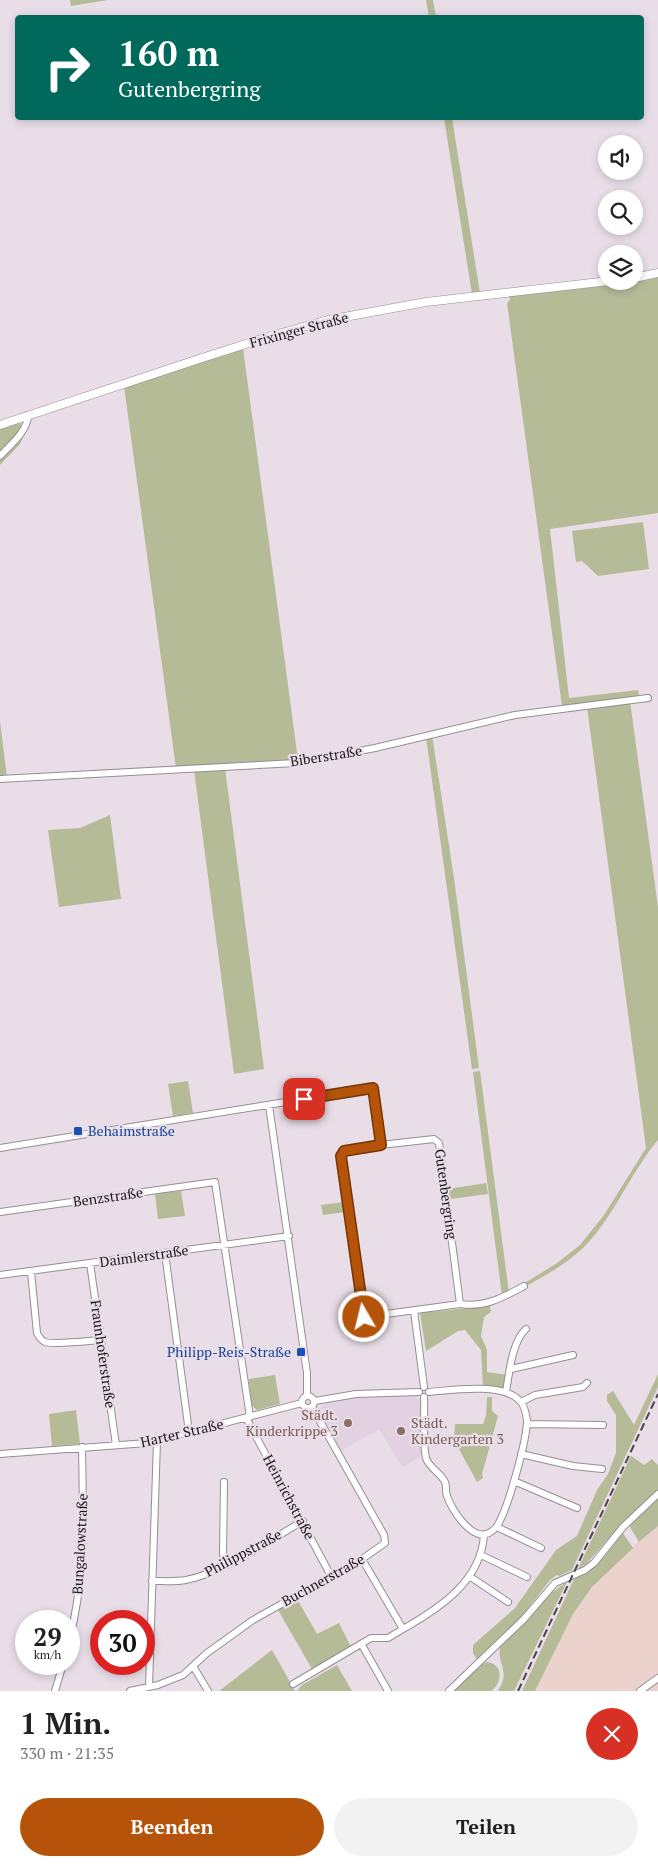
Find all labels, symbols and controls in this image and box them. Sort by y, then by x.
text: 160 m [118,30,219,76]
icon: right [35,35,100,100]
text: Gutenbergring [118,74,261,103]
map controls [598,135,643,290]
button: sound [598,135,643,180]
button: search [598,190,643,235]
button: layers [598,245,643,290]
street label: Frixinger Straße [247,307,350,352]
street label: Biberstraße [289,740,363,771]
pin [283,1078,325,1120]
icon: arrive [290,1085,318,1113]
place label: Behaimstraße [88,1121,175,1140]
marker: Behaimstraße [72,1125,84,1137]
street label: Gutenbergring [431,1148,462,1241]
street label: Benzstraße [72,1182,144,1211]
street label: Daimlerstraße [98,1240,190,1271]
position arrow [337,1290,389,1342]
street label: Fraunhoferstraße [87,1299,120,1409]
place label: Philipp-Reis-Straße [167,1342,291,1361]
marker: Philipp-Reis-Straße [295,1346,307,1358]
place label: Städt. Kinderkrippe 3 [246,1405,338,1440]
place label: Städt. Kindergarten 3 [411,1413,504,1448]
street label: Harter Straße [138,1414,225,1451]
marker: Städt. Kinderkrippe 3 [342,1417,354,1429]
marker: Städt. Kindergarten 3 [395,1425,407,1437]
street label: Heinrichstraße [259,1451,320,1543]
street label: Bungalowstraße [67,1493,92,1595]
street label: Philippstraße [201,1524,285,1581]
street label: Buchnerstraße [278,1549,368,1610]
speed limit sign: 30 [90,1610,155,1675]
text: 29 [33,1620,62,1653]
text: km/h [34,1647,61,1662]
text: 1 Min. [20,1703,111,1743]
button: close [586,1708,638,1760]
text: 330 m · 21:35 [20,1742,114,1764]
button: Beenden [20,1798,324,1856]
button: Teilen [334,1798,638,1856]

